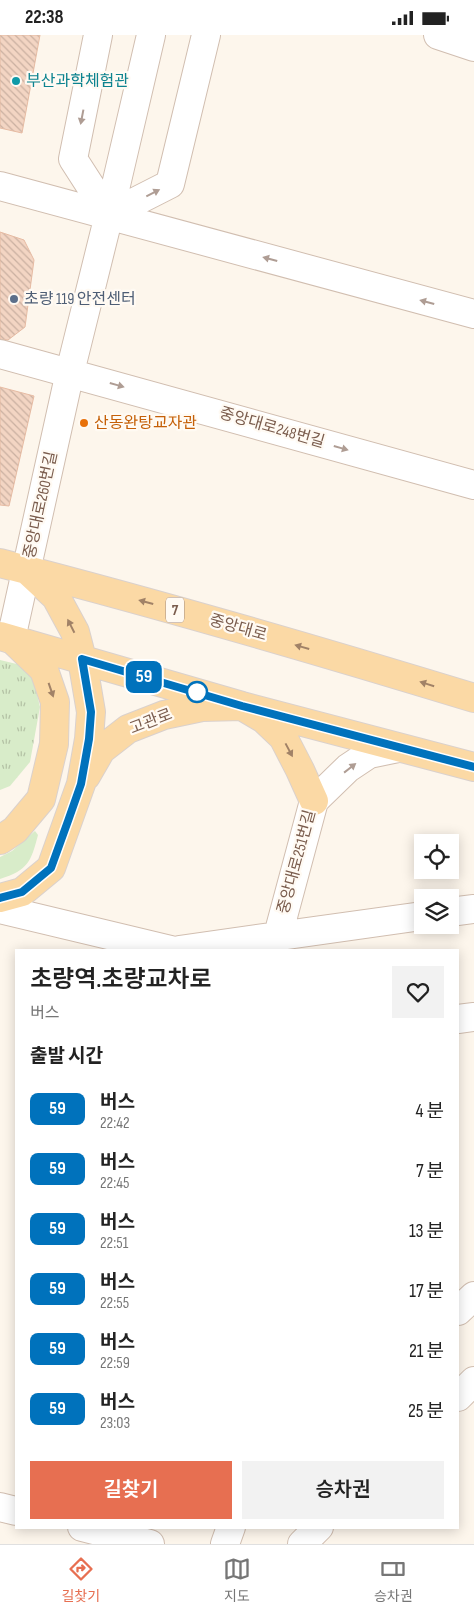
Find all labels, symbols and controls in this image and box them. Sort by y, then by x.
text: 22:38 [25,6,63,29]
place label: 부산과학체험관 [26,72,129,91]
marker: 부산과학체험관 [10,75,22,87]
one-way arrow [77,110,85,126]
one-way arrow [146,189,160,197]
one-way arrow [263,255,278,263]
place label: 초량 119 안전센터 [24,290,136,309]
marker: 초량 119 안전센터 [8,293,20,305]
one-way arrow [419,297,434,305]
one-way arrow [109,381,124,389]
street label: 중앙대로248번길 [217,404,327,452]
place label: 산동완탕교자관 [94,414,197,433]
marker: 산동완탕교자관 [78,417,90,429]
one-way arrow [333,444,348,452]
street label: 중앙대로260번길 [20,450,62,560]
road number: 7 [166,597,184,623]
one-way arrow [138,598,153,606]
street label: 중앙대로 [207,611,269,645]
one-way arrow [67,619,75,633]
one-way arrow [294,642,309,650]
line badge: 59 [122,661,166,693]
text: 59 [136,666,152,687]
one-way arrow [420,679,435,687]
unlabelled marker [186,681,208,703]
one-way arrow [48,682,55,697]
street label: 고관로 [127,705,175,739]
one-way arrow [285,742,293,757]
one-way arrow [343,762,356,773]
street label: 중앙대로251번길 [274,808,320,916]
map controls [414,834,459,934]
button: locate [414,834,459,879]
button: layers [414,889,459,934]
text: 초량역.초량교차로 [30,965,212,994]
button: heart [392,966,444,1018]
text: 버스 [30,1004,59,1023]
text: 출발 시간 [30,1045,103,1068]
text: 버스 [100,1091,135,1114]
text: 59 [49,1098,66,1119]
text: 4 분 [416,1100,444,1123]
text: 22:42 [100,1114,130,1133]
text: 버스 [100,1151,135,1174]
text: 59 [49,1158,66,1179]
text: 7 분 [416,1160,444,1183]
text: 22:45 [100,1174,129,1193]
text: 버스 [100,1211,135,1234]
text: 59 [49,1218,66,1239]
text: 13 분 [409,1220,444,1243]
text: 22:51 [100,1234,128,1253]
text: 버스 [100,1271,135,1294]
text: 59 [49,1278,66,1299]
text: 17 분 [409,1280,444,1303]
text: 22:55 [100,1294,129,1313]
text: 버스 [100,1331,135,1354]
text: 59 [49,1338,66,1359]
text: 21 분 [409,1340,444,1363]
text: 22:59 [100,1354,130,1373]
text: 버스 [100,1391,135,1414]
text: 59 [49,1398,66,1419]
text: 25 분 [408,1400,444,1423]
text: 23:03 [100,1414,130,1433]
button: 길찾기 [30,1461,232,1519]
button: 승차권 [242,1461,444,1519]
tab: 길찾기 [61,1555,100,1605]
tab: 지도 [223,1555,251,1605]
tab: 승차권 [374,1555,413,1605]

